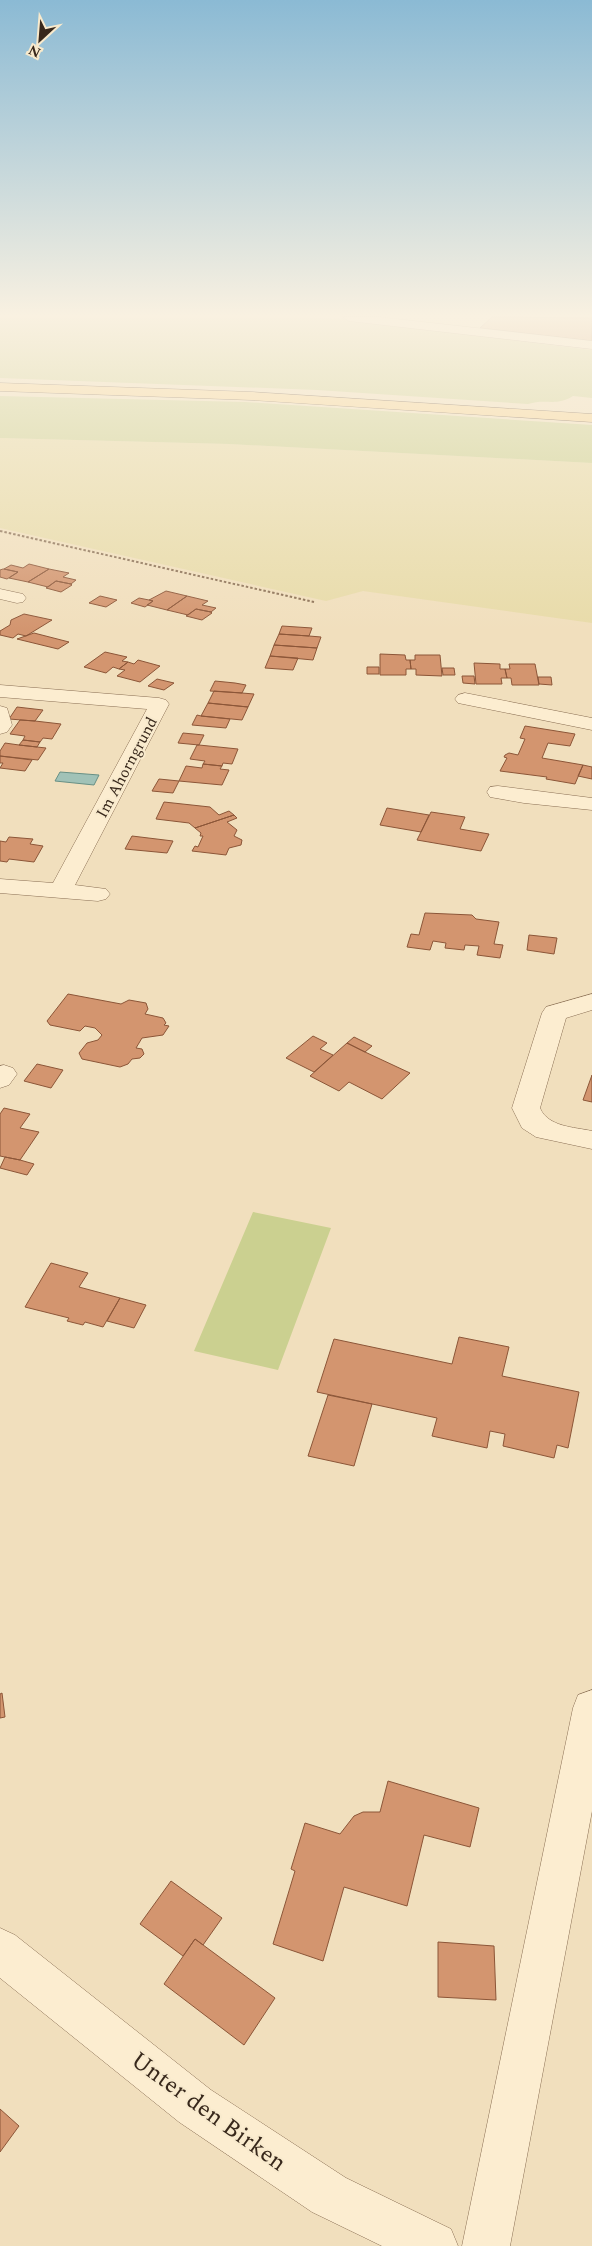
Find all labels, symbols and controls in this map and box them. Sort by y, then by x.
north arrow [15,15,65,65]
text: N [25,39,44,63]
street label: Im Ahorngrund [90,713,164,822]
street label: Unter den Birken [123,2043,294,2181]

